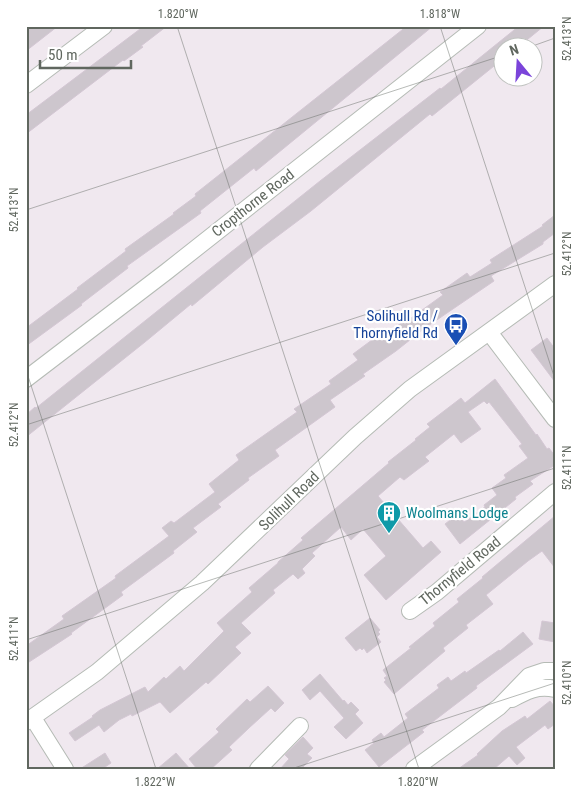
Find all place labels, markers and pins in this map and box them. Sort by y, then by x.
place label: Solihull Rd / Thornyfield Rd [353,307,438,342]
bus stop icon: Solihull Rd / Thornyfield Rd [443,312,469,346]
building icon: Woolmans Lodge [376,500,402,534]
place label: Woolmans Lodge [406,504,508,522]

